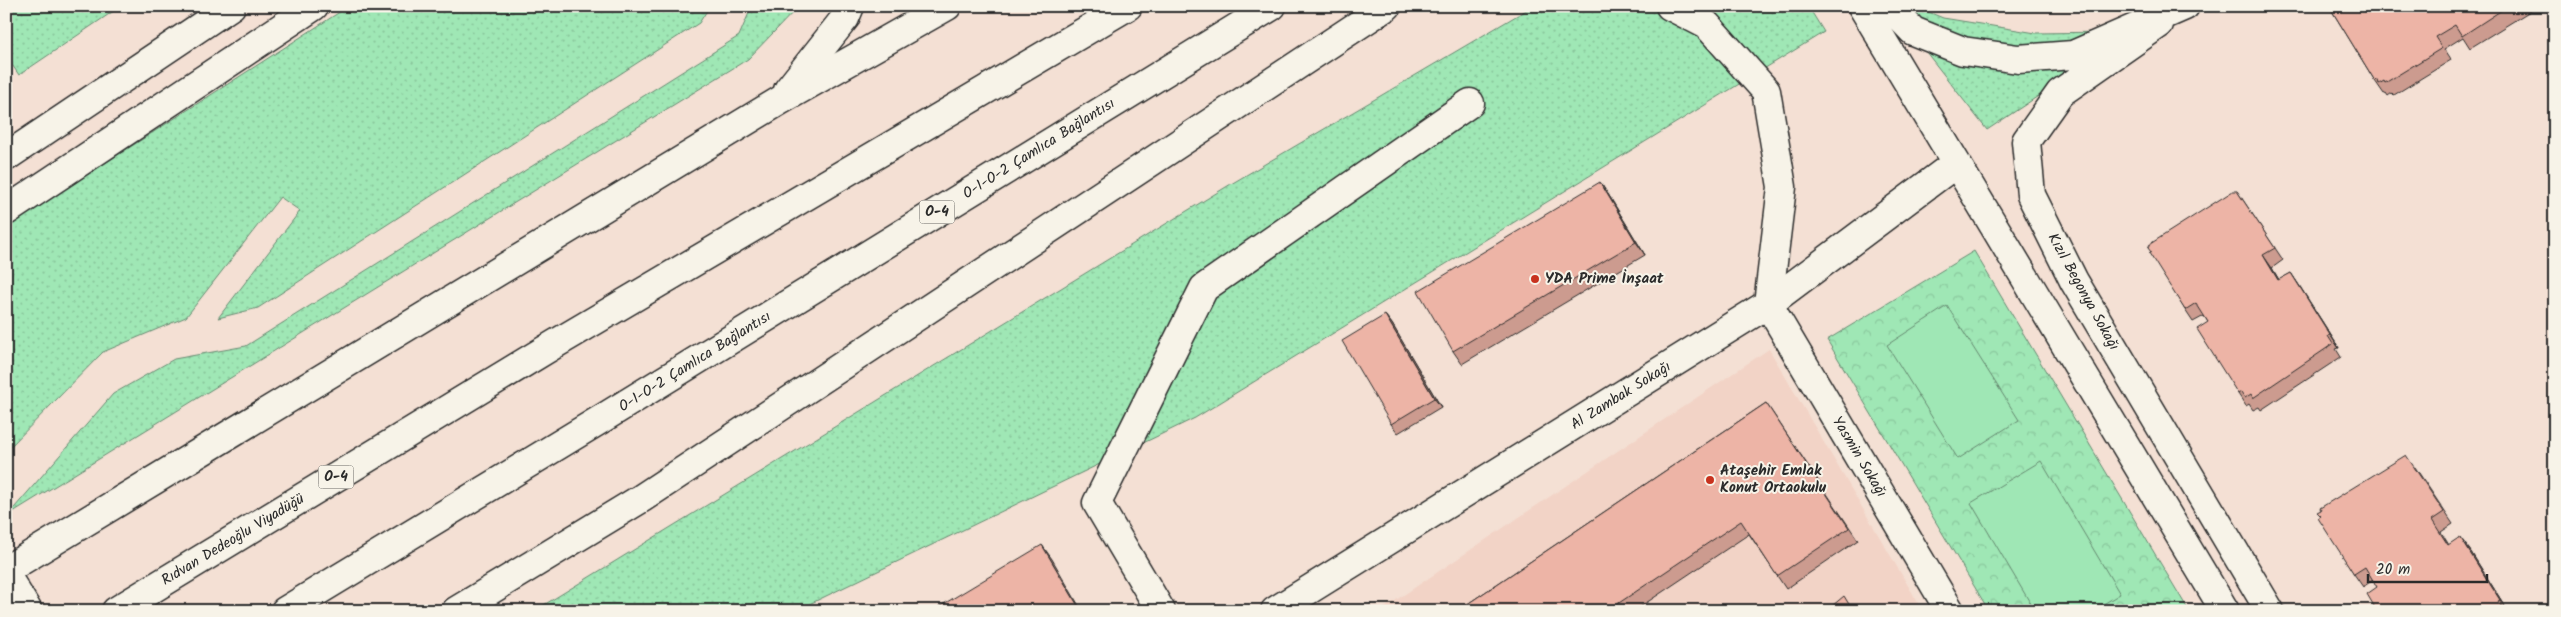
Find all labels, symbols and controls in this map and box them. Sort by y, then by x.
street label: O-1-O-2 Çamlıca Bağlantısı [958,92,1120,206]
road number: O-4 [920,200,954,223]
street label: Kızıl Begonya Sokağı [2041,229,2125,355]
place label: YDA Prime İnşaat [1545,267,1664,291]
marker: YDA Prime İnşaat [1529,273,1541,285]
street label: O-1-O-2 Çamlıca Bağlantısı [614,305,776,419]
street label: Al Zambak Sokağı [1566,355,1676,437]
street label: Yasmin Sokağı [1825,412,1893,502]
place label: Ataşehir Emlak Konut Ortaokulu [1720,459,1827,500]
road number: O-4 [318,466,354,488]
marker: Ataşehir Emlak Konut Ortaokulu [1704,474,1716,486]
street label: Rıdvan Dedeoğlu Viyadüğü [157,488,309,592]
scale bar [2368,552,2487,584]
text: 20 m [2376,558,2410,582]

